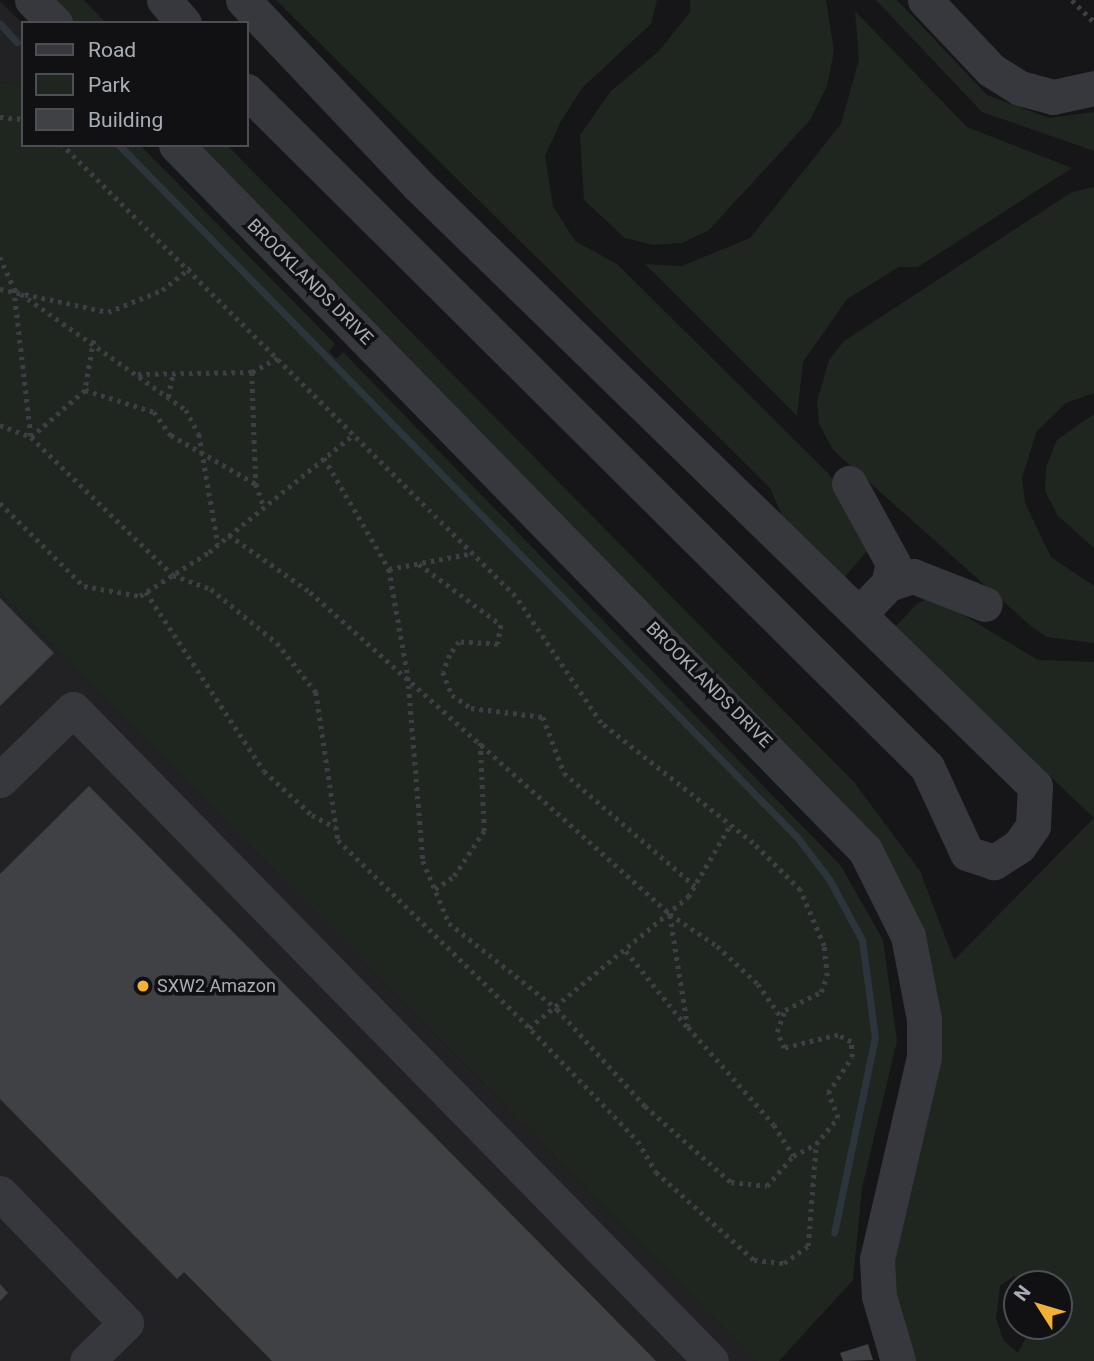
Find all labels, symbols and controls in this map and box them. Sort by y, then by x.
legend [21,21,248,147]
text: Road [88,38,136,62]
text: Park [88,73,130,97]
text: Building [88,108,163,132]
street label: BROOKLANDS DRIVE [243,215,377,349]
street label: BROOKLANDS DRIVE [642,618,776,752]
place label: SXW2 Amazon [157,975,276,997]
marker: SXW2 Amazon [135,978,151,994]
north arrow [1003,1270,1073,1340]
text: N [1009,1281,1036,1306]

